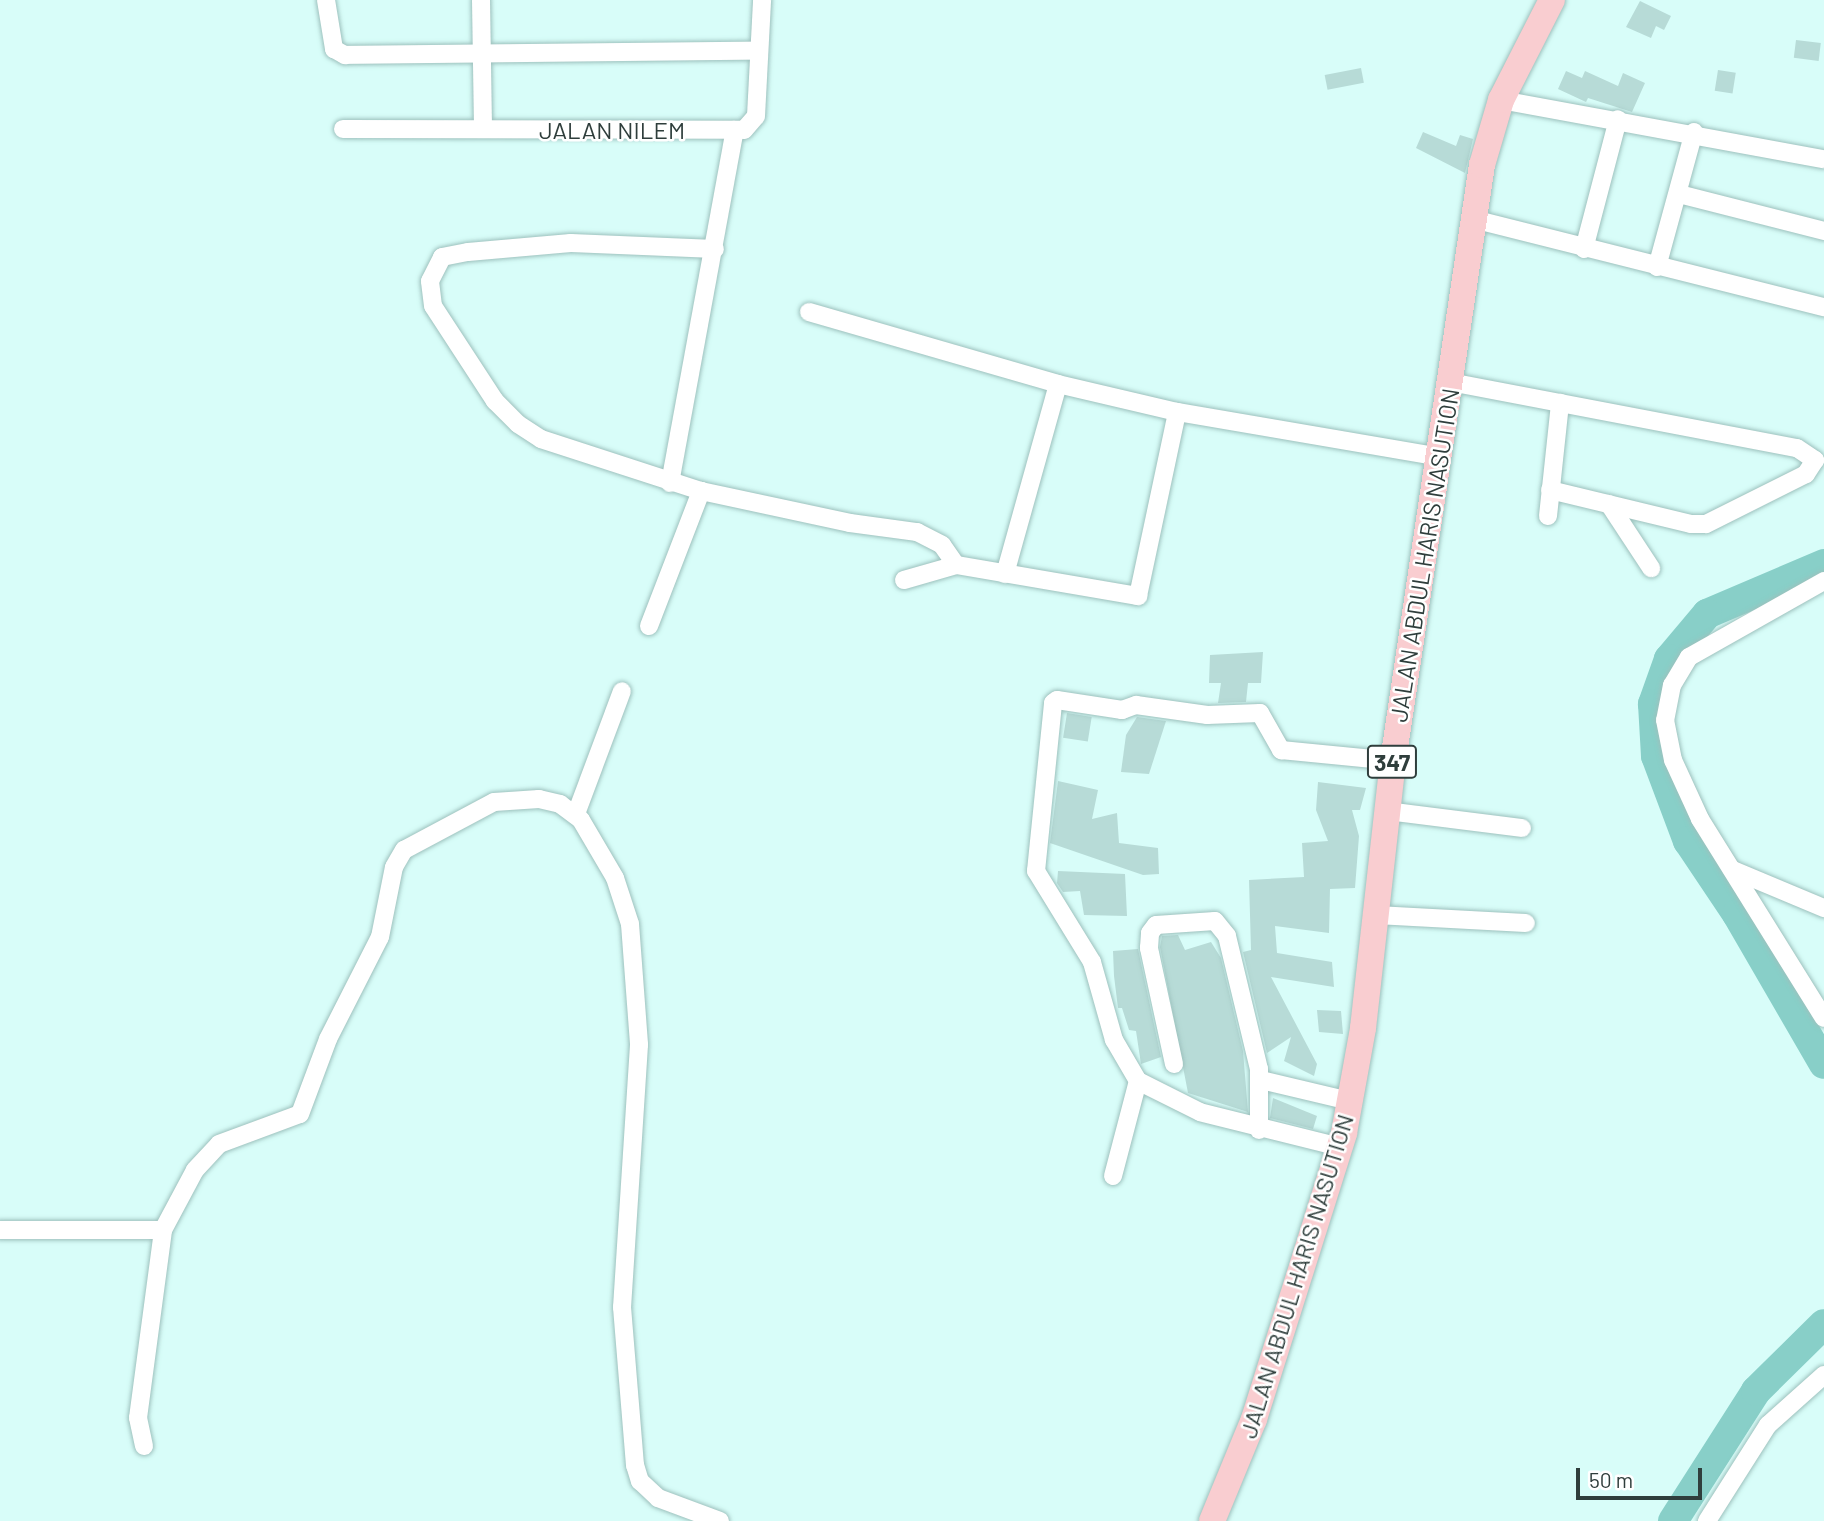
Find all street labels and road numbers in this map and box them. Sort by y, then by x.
street label: JALAN NILEM [539,116,685,144]
street label: JALAN ABDUL HARIS NASUTION [1383,386,1465,724]
road number: 347 [1366,742,1418,782]
street label: JALAN ABDUL HARIS NASUTION [1233,1110,1359,1442]

